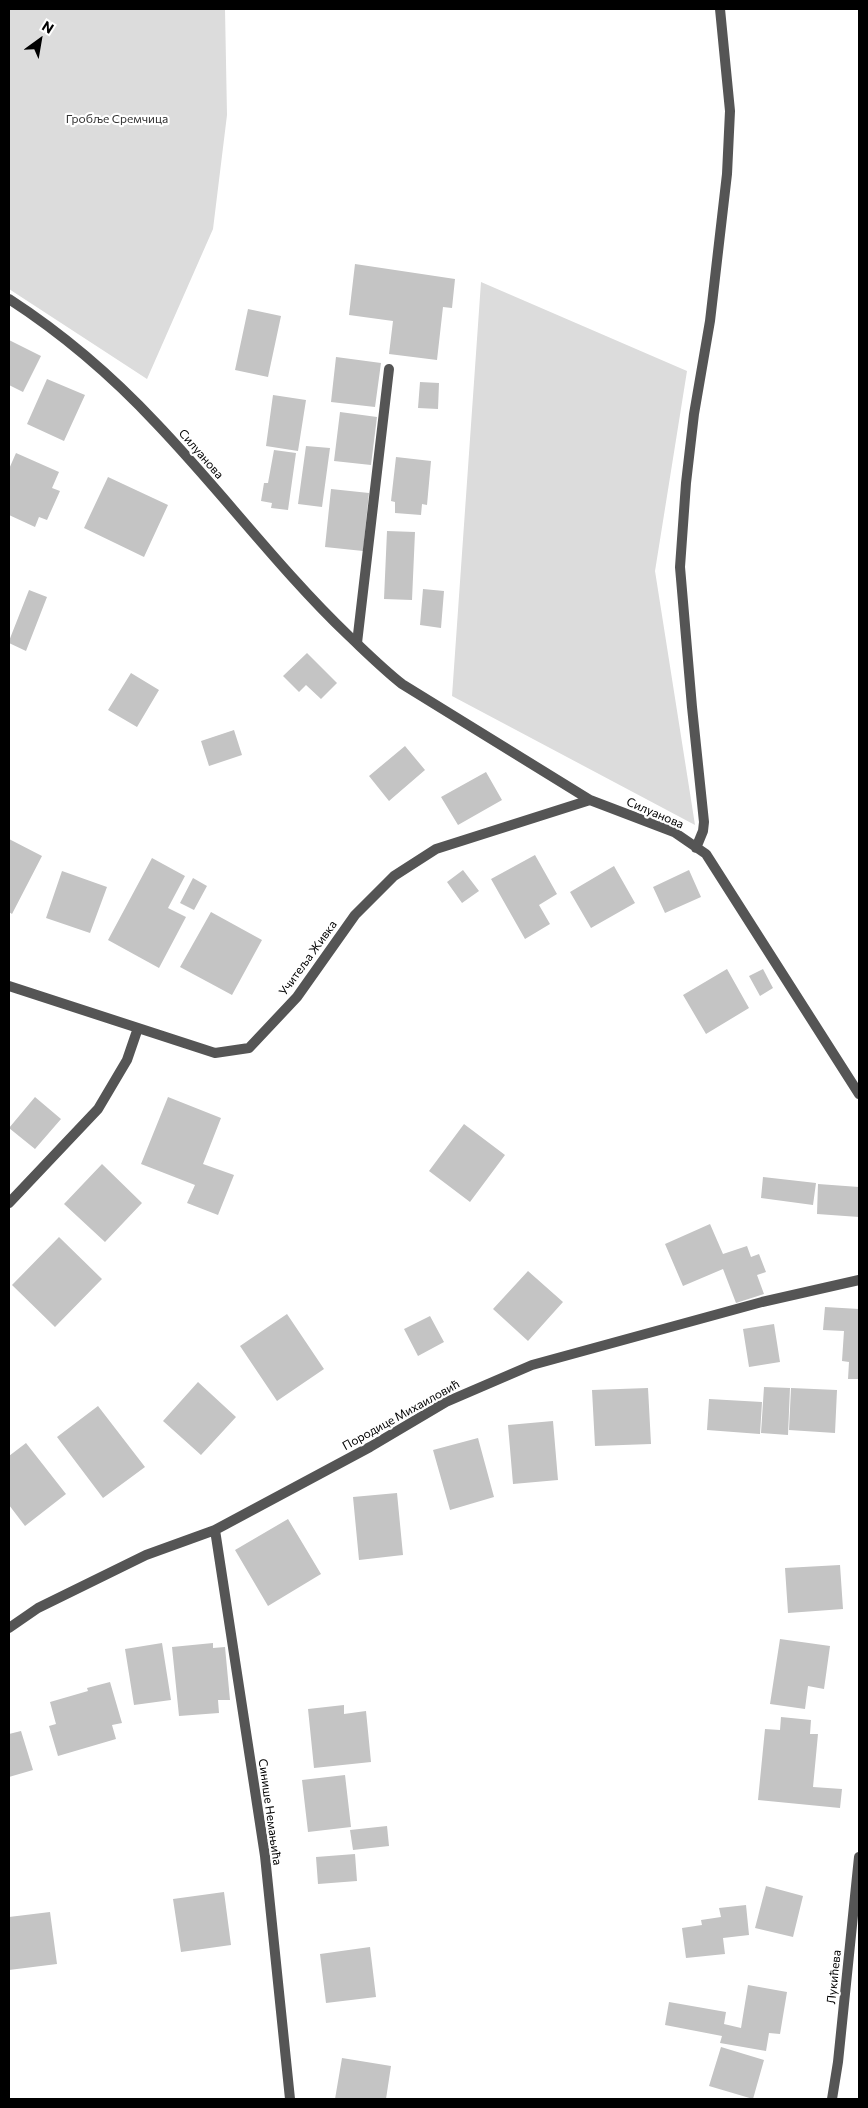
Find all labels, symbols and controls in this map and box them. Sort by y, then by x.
north arrow [15,15,65,65]
text: N [39,17,57,37]
park label: Гробље Сремчица [66,112,168,126]
street label: Силуанова [176,426,226,482]
street label: Силуанова [624,794,686,832]
street label: Учитеља Живка [276,918,340,998]
street label: Породице Михаиловић [340,1377,462,1453]
street label: Синише Немањића [255,1758,285,1866]
street label: Лукићева [824,1949,844,2005]

